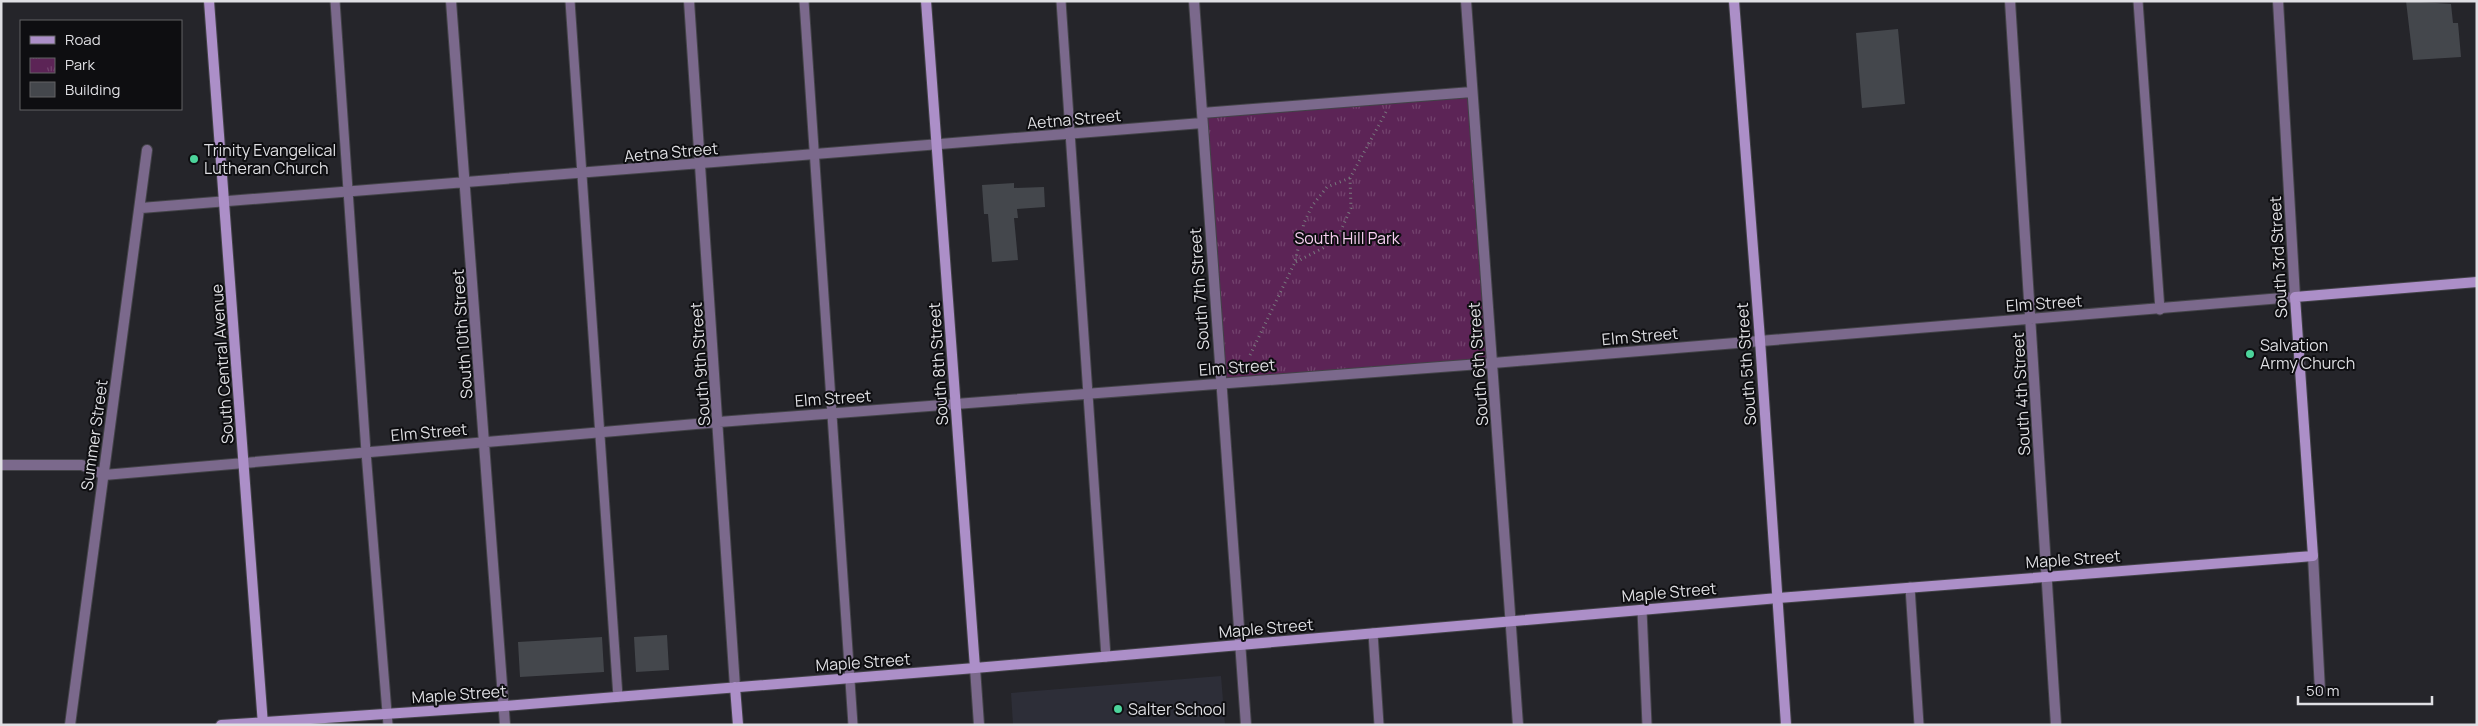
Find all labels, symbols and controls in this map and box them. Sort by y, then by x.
legend [20,20,182,110]
text: Road [65,29,101,50]
text: Park [65,54,95,75]
text: Building [65,79,120,100]
street label: Aetna Street [1026,104,1122,134]
street label: Aetna Street [623,137,719,167]
place label: Trinity Evangelical Lutheran Church [204,139,336,179]
marker: Trinity Evangelical Lutheran Church [188,153,200,165]
street label: South 3rd Street [2264,195,2292,319]
street label: South 7th Street [1184,227,1214,351]
park label: South Hill Park [1294,227,1401,249]
street label: South 10th Street [446,268,478,400]
street label: South Central Avenue [205,283,239,445]
street label: Elm Street [2005,289,2083,317]
street label: South 9th Street [685,301,715,427]
street label: South 6th Street [1463,301,1493,427]
street label: South 8th Street [923,302,953,426]
street label: South 5th Street [1731,302,1761,426]
street label: Elm Street [1601,322,1679,350]
street label: South 4th Street [2007,332,2035,456]
place label: Salvation Army Church [2260,334,2355,374]
marker: Salvation Army Church [2244,348,2256,360]
street label: Elm Street [1198,353,1276,381]
street label: Summer Street [75,378,113,492]
street label: Elm Street [794,384,872,412]
street label: Elm Street [390,418,468,446]
street label: Maple Street [2025,545,2121,573]
street label: Maple Street [1621,577,1717,607]
street label: Maple Street [1218,613,1314,643]
street label: Maple Street [815,648,911,676]
scale bar [2298,674,2432,706]
street label: Maple Street [411,680,507,708]
text: 50 m [2306,680,2340,701]
place label: Salter School [1128,698,1226,720]
marker: Salter School [1112,703,1124,715]

